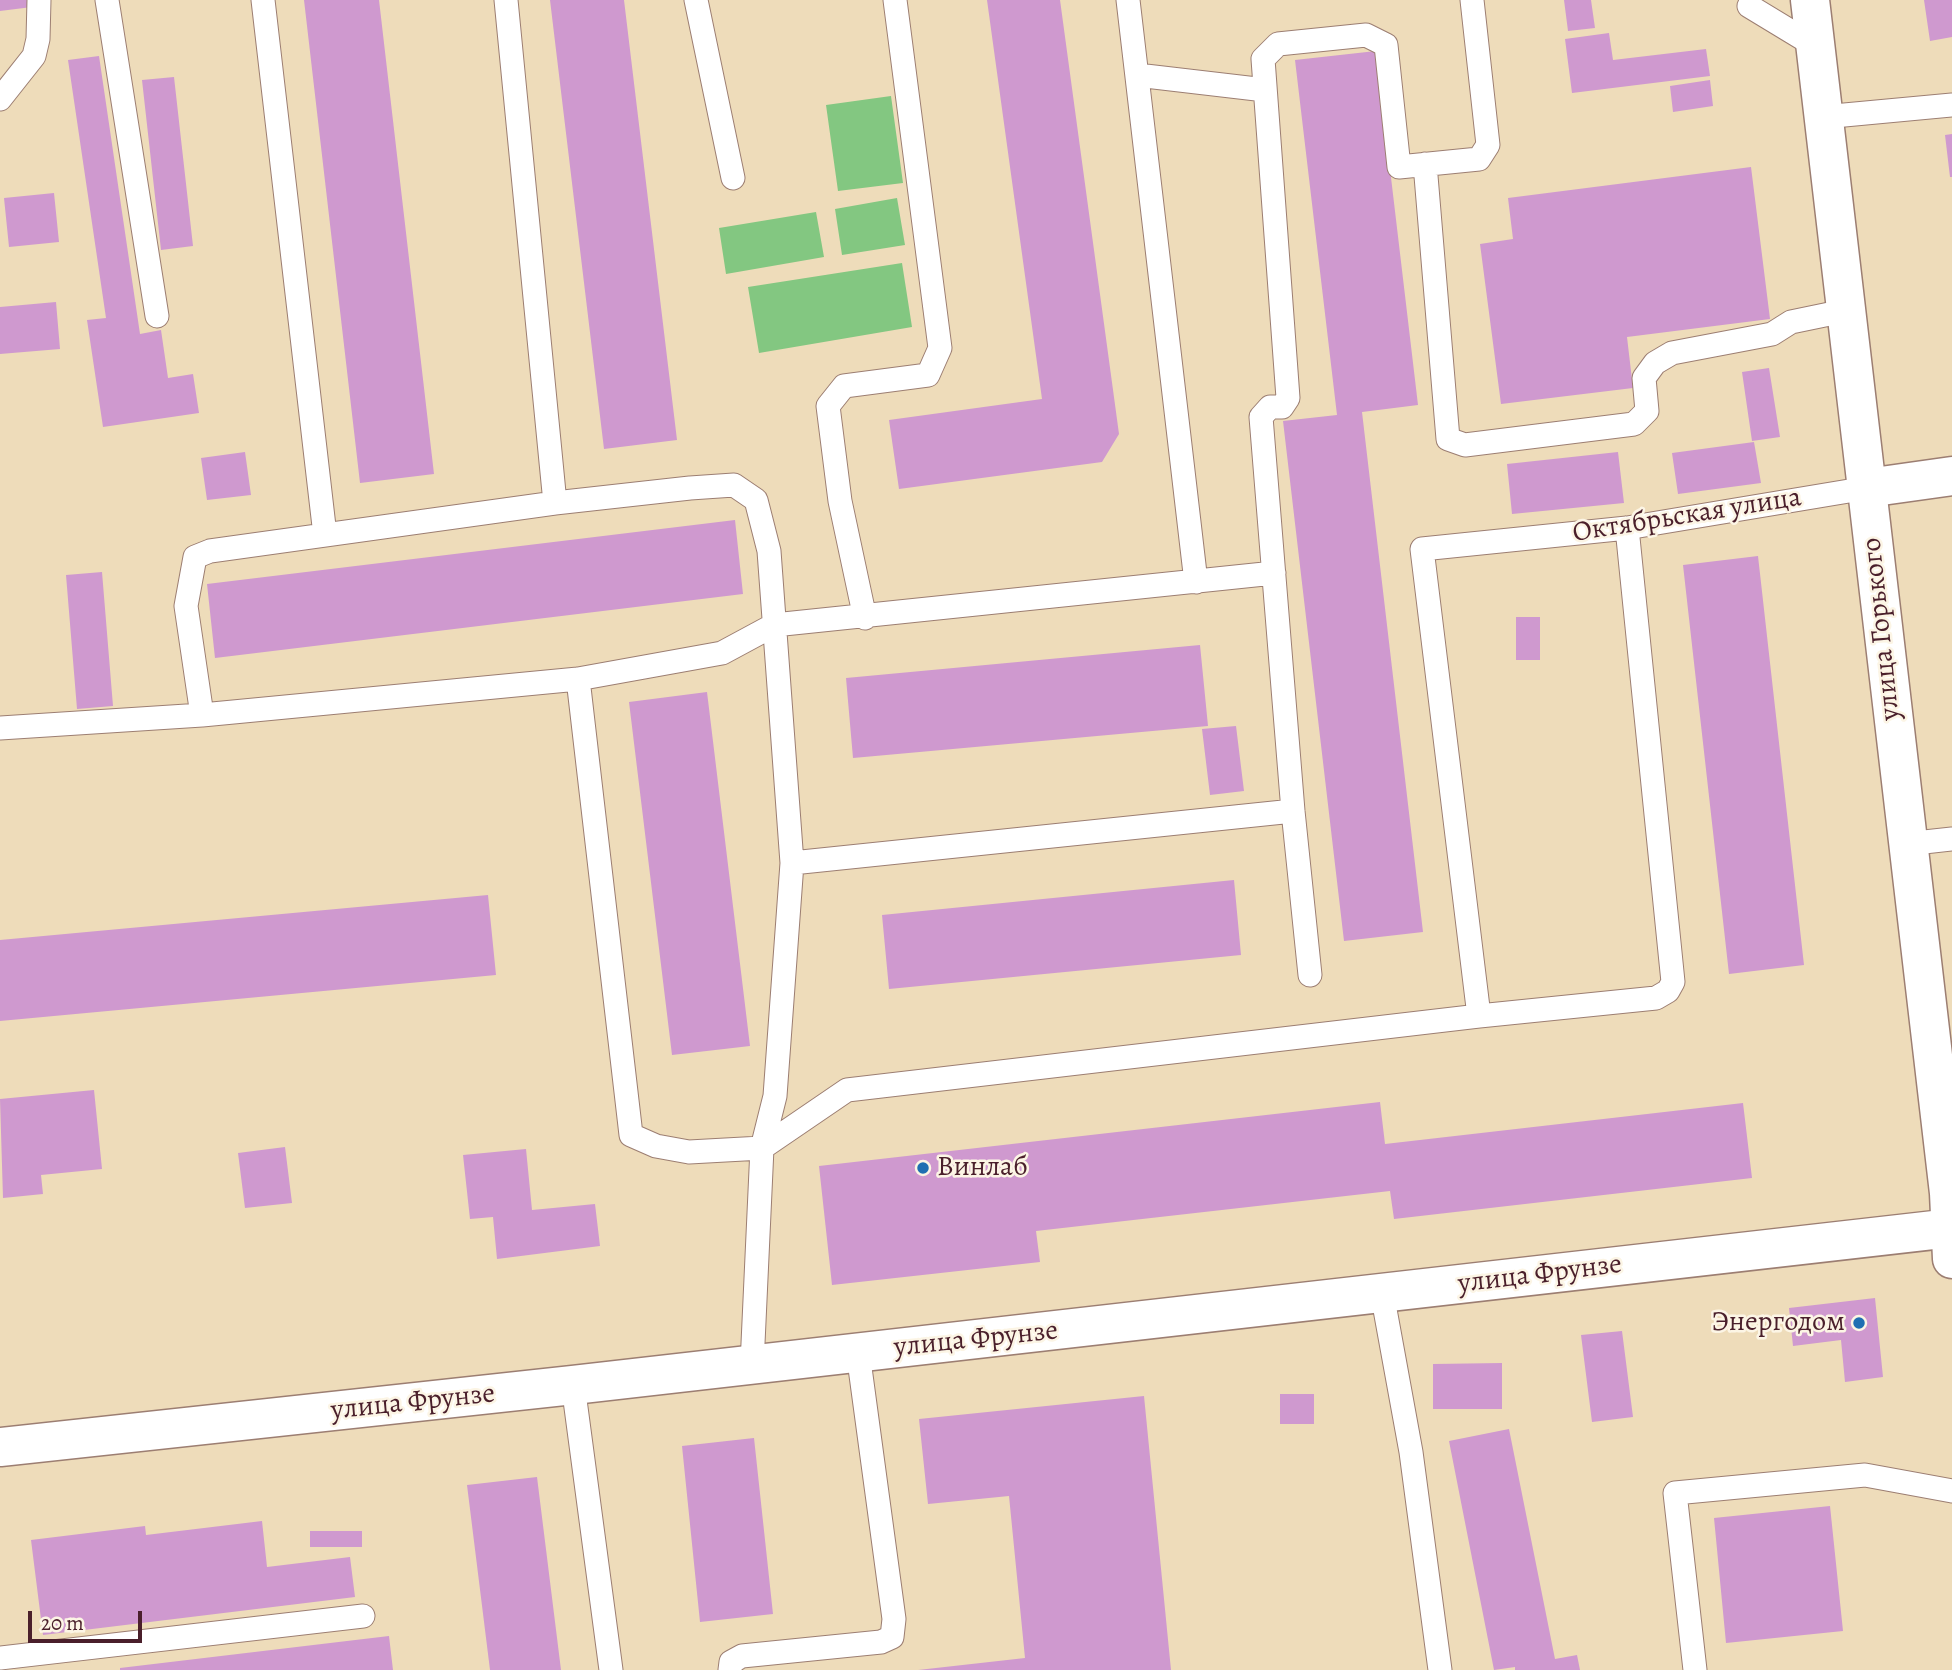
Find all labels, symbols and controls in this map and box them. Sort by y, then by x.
street label: Октябрьская улица [1570,481,1804,551]
street label: улица Горького [1856,536,1908,722]
place label: Винлаб [937,1151,1028,1185]
marker: Винлаб [915,1160,931,1176]
street label: улица Фрунзе [1456,1248,1624,1302]
place label: Энергодом [1711,1306,1845,1340]
street label: улица Фрунзе [892,1315,1060,1365]
marker: Энергодом [1851,1315,1867,1331]
street label: улица Фрунзе [329,1378,497,1428]
scale bar [32,1596,145,1640]
text: 20 m [41,1609,84,1637]

